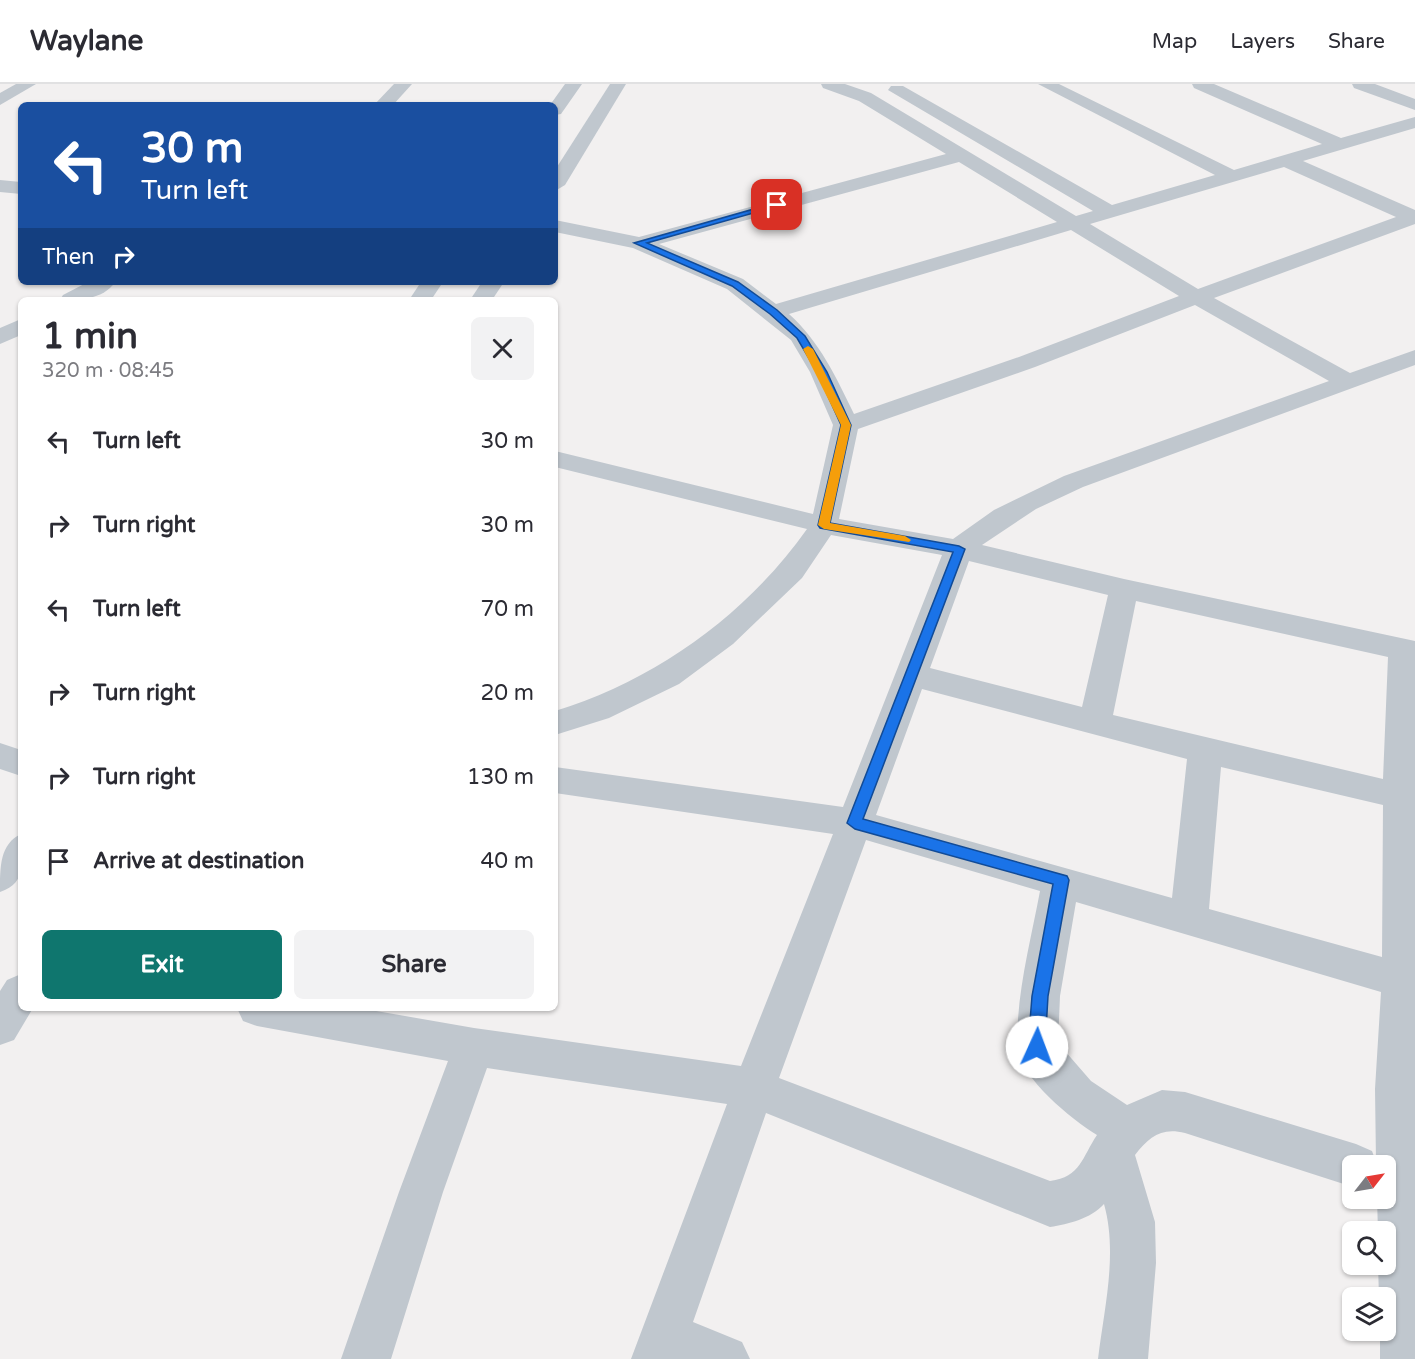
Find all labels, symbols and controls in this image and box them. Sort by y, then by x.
text: Waylane [30,24,143,58]
text: Map [1152,29,1197,54]
text: Layers [1230,29,1295,54]
text: Share [1328,29,1385,54]
text: 30 m [141,123,243,174]
icon: left [42,126,120,204]
text: Turn left [141,174,248,207]
pin [751,179,802,230]
icon: arrive [760,188,793,221]
icon: right [107,240,140,273]
text: Then [42,244,95,270]
text: 1 min [42,315,138,358]
button: close [471,317,534,380]
text: 320 m · 08:45 [42,359,174,383]
icon: left [42,425,75,458]
text: Turn left [93,428,181,454]
text: 30 m [480,428,534,454]
icon: right [42,509,75,542]
text: Turn right [93,512,195,538]
text: 30 m [480,512,534,538]
icon: left [42,593,75,626]
text: Turn left [93,596,181,622]
text: 70 m [480,596,534,622]
icon: right [42,677,75,710]
text: Turn right [93,680,195,706]
text: 20 m [480,680,534,706]
icon: right [42,761,75,794]
text: Turn right [93,764,195,790]
text: 130 m [467,764,534,790]
icon: arrive [42,845,75,878]
text: Arrive at destination [93,848,304,874]
text: 40 m [480,848,534,874]
button: Exit [42,930,282,999]
button: Share [294,930,534,999]
position arrow [1005,1015,1069,1079]
north arrow [1342,1155,1396,1209]
map controls [1342,1155,1396,1341]
button: search [1342,1221,1396,1275]
button: layers [1342,1287,1396,1341]

